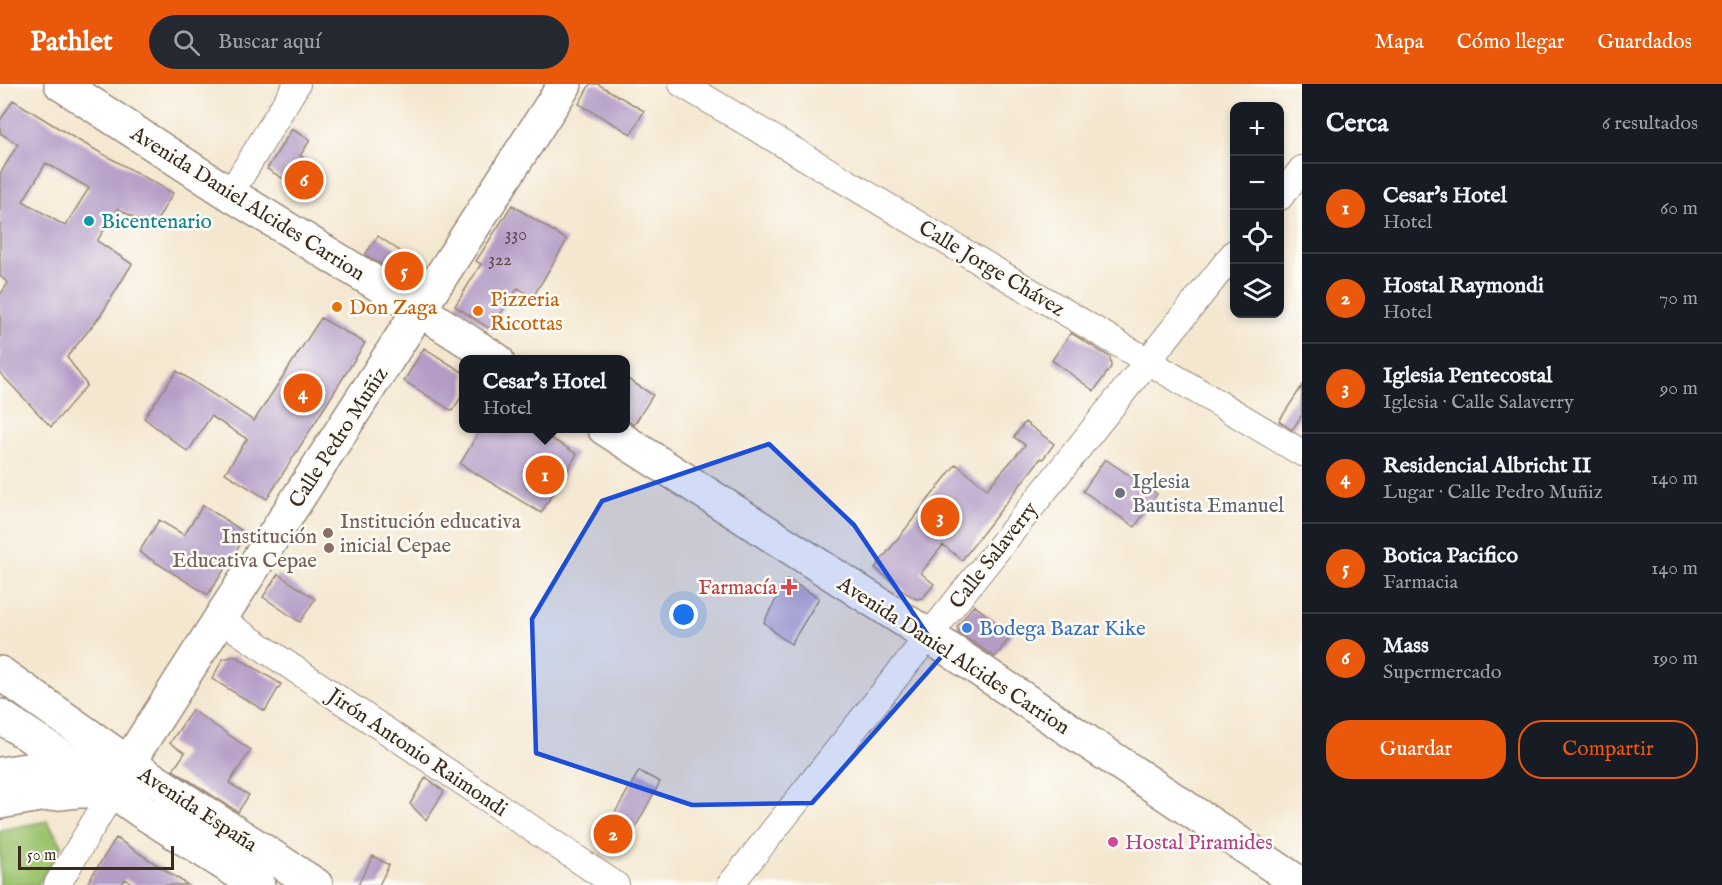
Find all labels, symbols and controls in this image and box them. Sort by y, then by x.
search box [149,15,569,69]
text: Pathlet [30,25,113,60]
icon: search [170,26,203,59]
text: Buscar aquí [218,28,321,56]
text: Mapa [1375,29,1424,56]
text: Cómo llegar [1457,29,1564,56]
text: Guardados [1597,29,1692,56]
map controls [1230,102,1284,318]
button: + [1230,102,1284,156]
text: Cerca [1326,107,1388,140]
text: 6 resultados [1602,111,1698,136]
street label: Avenida Daniel Alcides Carrion [124,120,369,288]
button: − [1230,156,1284,210]
pin: 6 [284,158,324,202]
text: Cesar's Hotel [1383,182,1507,210]
text: 1 [1342,196,1349,221]
text: 60 m [1660,196,1698,221]
place label: Bicentenario [101,209,212,236]
button: locate [1230,210,1284,264]
text: Hotel [1383,210,1432,235]
marker: Bicentenario [82,214,96,228]
street label: Calle Jorge Chávez [913,215,1070,324]
house number: 330 [505,224,527,247]
pin: 5 [384,248,424,294]
house number: 322 [488,249,512,272]
button: layers [1230,264,1284,318]
text: Hostal Raymondi [1383,272,1544,300]
text: 2 [1341,286,1350,311]
text: 70 m [1659,286,1698,311]
place label: Pizzeria Ricottas [490,287,563,338]
place label: Don Zaga [349,295,438,322]
marker: Don Zaga [330,300,344,314]
text: Hotel [1383,300,1432,325]
marker: Pizzeria Ricottas [471,304,485,318]
popup [459,355,630,433]
street label: Calle Pedro Muñiz [284,362,395,514]
text: Iglesia Pentecostal [1383,362,1552,390]
text: Cesar's Hotel [483,368,606,396]
pin: 4 [284,370,322,416]
text: 3 [1342,376,1349,401]
text: 90 m [1660,376,1698,401]
text: Iglesia · Calle Salaverry [1383,390,1574,415]
text: Hotel [483,396,532,421]
pin: 1 [526,452,564,498]
text: Residencial Albricht II [1383,452,1591,480]
text: 4 [1341,466,1350,491]
text: 140 m [1651,466,1698,491]
place label: Iglesia Bautista Emanuel [1132,469,1284,520]
text: Lugar · Calle Pedro Muñiz [1383,480,1603,505]
marker: Iglesia Bautista Emanuel [1113,486,1127,500]
pin: 3 [920,494,960,540]
street label: Calle Salaverry [944,496,1045,615]
place label: Institución educativa inicial Cepae [340,509,522,560]
place label: Institución Educativa Cepae [172,524,317,575]
marker: Institución educativa inicial Cepae [321,526,335,540]
marker: Institución Educativa Cepae [322,541,336,555]
text: Botica Pacifico [1383,542,1518,570]
text: 5 [1342,556,1349,581]
text: 140 m [1651,556,1698,581]
street label: Avenida Daniel Alcides Carrion [831,570,1074,742]
text: Farmacia [1383,570,1458,595]
place label: Farmacía [698,575,778,602]
marker: Farmacía [782,580,796,594]
your location [669,600,698,629]
place label: Bodega Bazar Kike [979,616,1146,643]
marker: Bodega Bazar Kike [960,621,974,635]
text: Mass [1383,632,1429,660]
text: 6 [1341,646,1350,671]
text: 190 m [1652,646,1698,671]
text: Supermercado [1383,660,1502,685]
street label: Jirón Antonio Raimondi [320,682,512,823]
button: Guardar [1326,720,1506,779]
button: Compartir [1518,720,1698,779]
street label: Avenida España [132,761,263,859]
pin: 2 [594,812,632,856]
place label: Hostal Piramides [1125,830,1273,857]
marker: Hostal Piramides [1106,835,1120,849]
scale bar [18,843,174,870]
text: 50 m [27,846,56,866]

